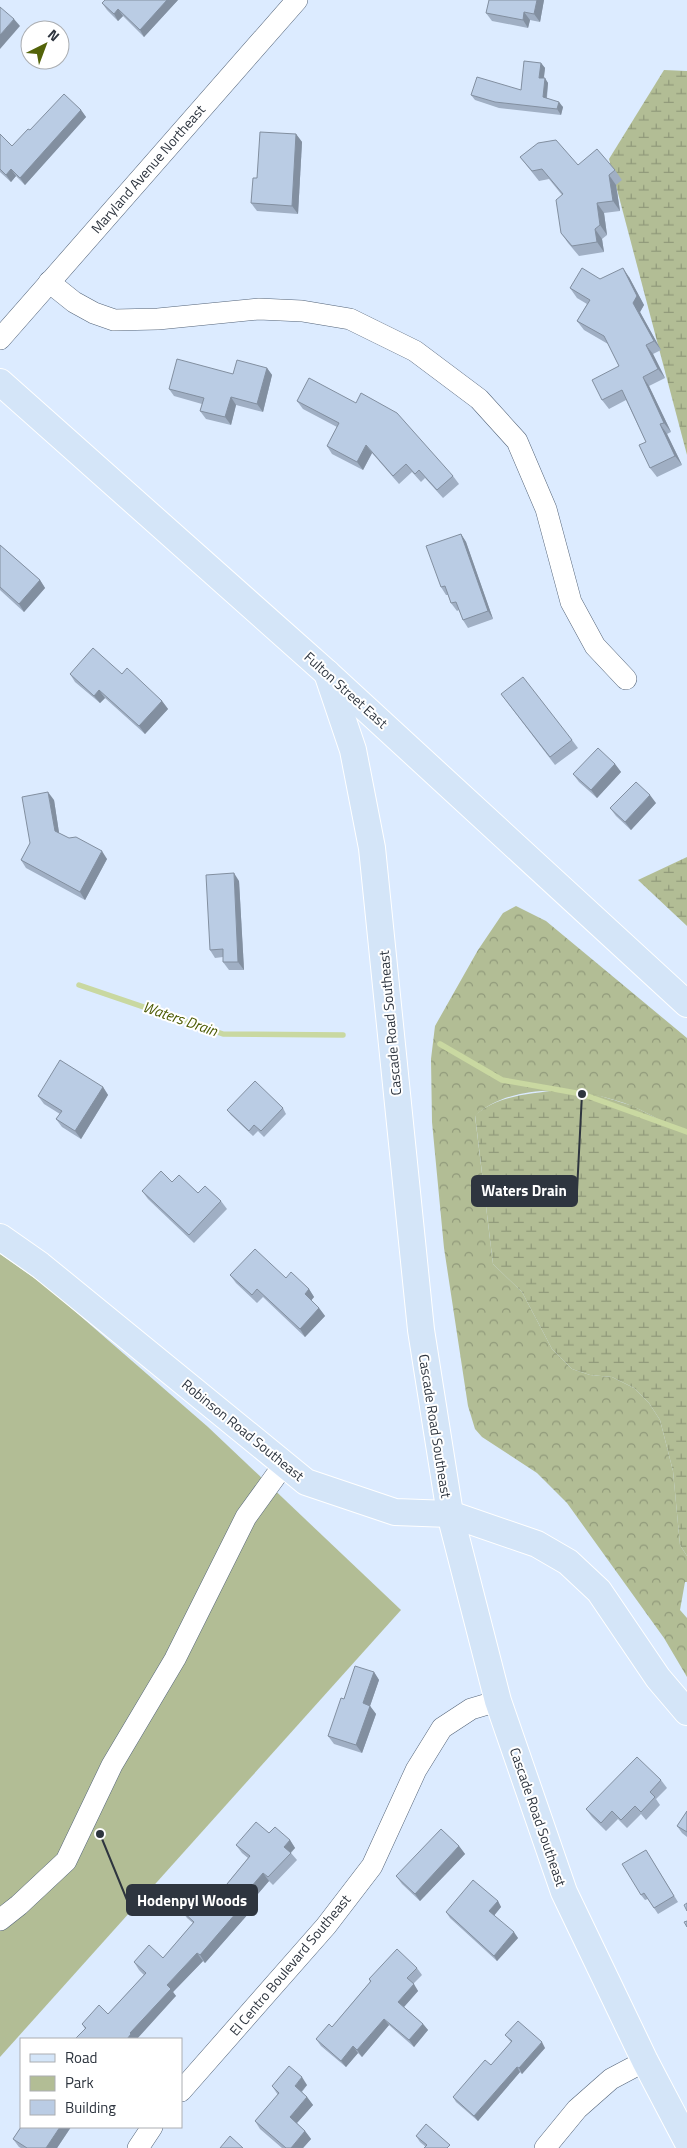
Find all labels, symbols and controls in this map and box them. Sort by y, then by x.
north arrow [20,20,70,70]
text: N [43,24,65,46]
street label: Maryland Avenue Northeast [86,99,210,238]
street label: Fulton Street East [300,646,393,733]
street label: Cascade Road Southeast [373,950,406,1096]
water label: Waters Drain [140,995,221,1042]
callout: Waters Drain [472,1176,577,1206]
text: Waters Drain [481,1179,567,1202]
street label: Cascade Road Southeast [414,1352,457,1500]
street label: Robinson Road Southeast [178,1374,309,1486]
street label: Cascade Road Southeast [505,1745,572,1889]
callout: Hodenpyl Woods [127,1885,257,1915]
text: Hodenpyl Woods [137,1889,247,1912]
street label: El Centro Boulevard Southeast [224,1889,355,2040]
legend [20,2038,182,2128]
text: Road [65,2046,97,2069]
text: Park [65,2071,94,2094]
text: Building [65,2096,116,2119]

